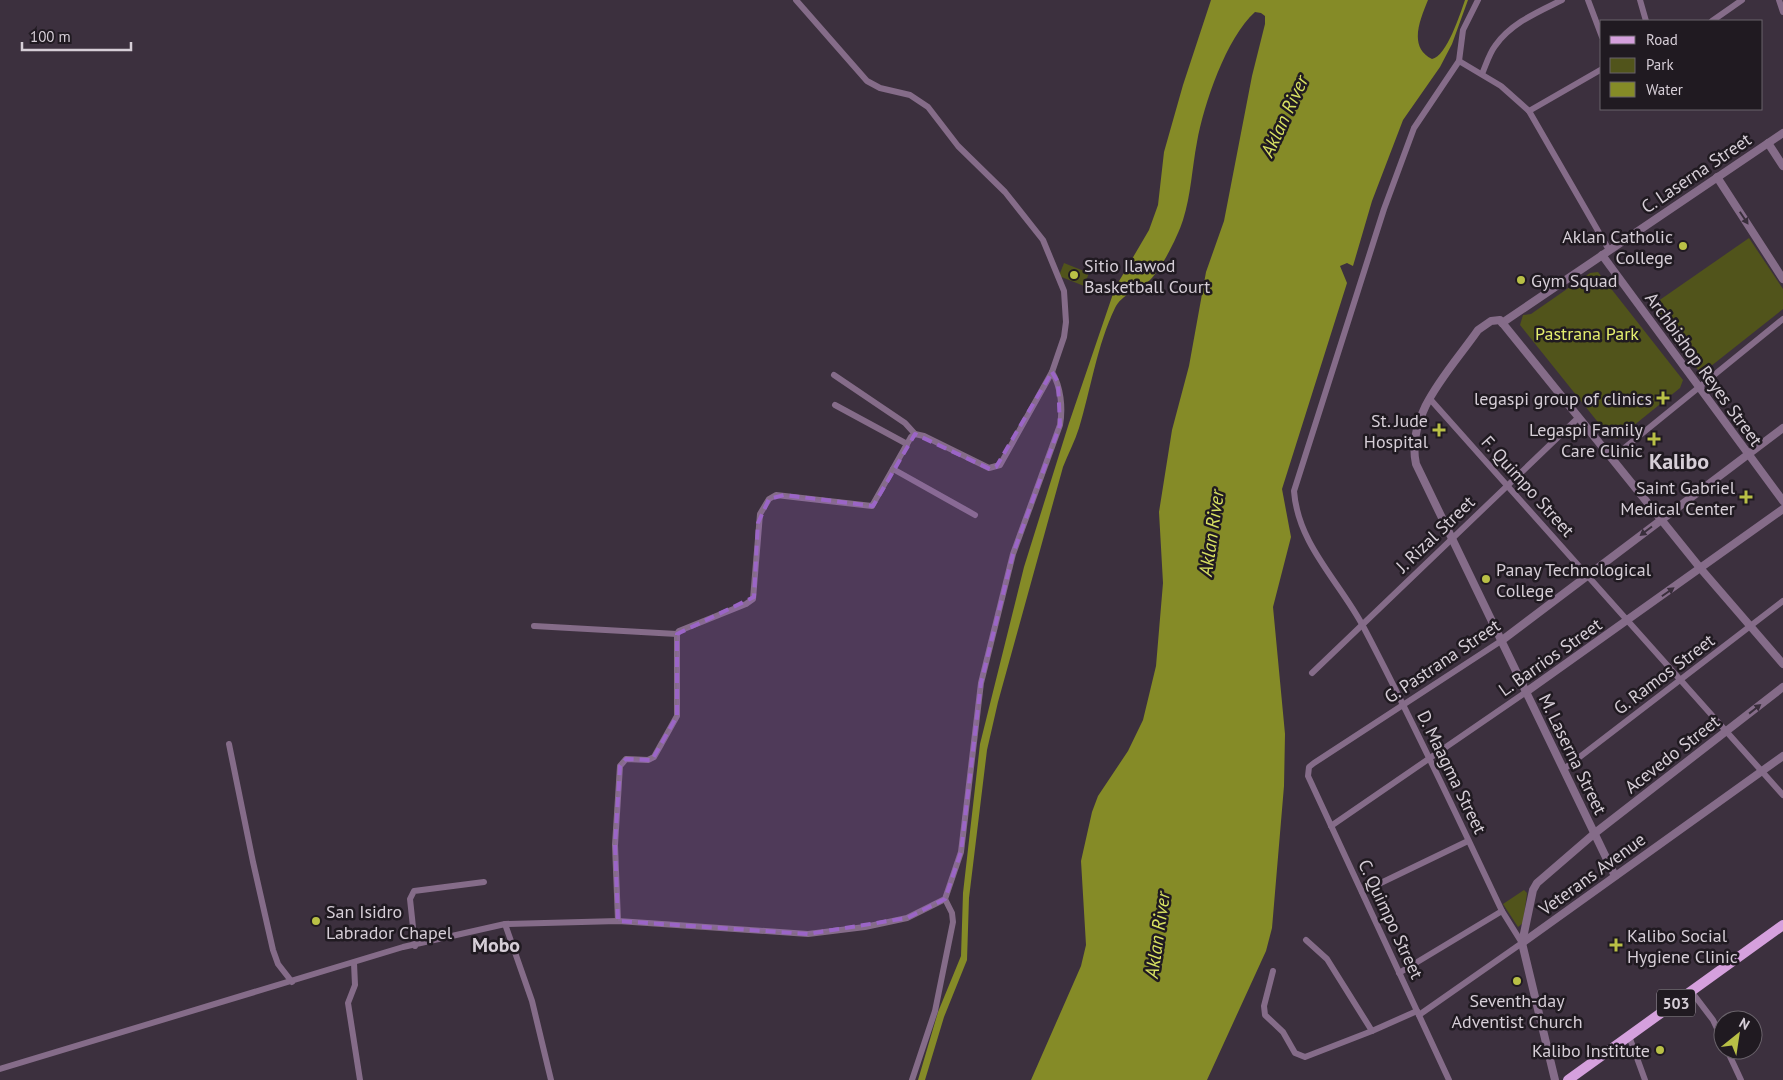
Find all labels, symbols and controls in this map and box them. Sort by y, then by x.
scale bar [22,20,131,52]
legend [1600,20,1763,110]
text: 100 m [30,27,71,46]
text: Road [1646,30,1678,49]
text: Park [1646,55,1674,74]
water label: Aklan River [1254,70,1314,161]
text: Water [1646,80,1683,99]
street label: C. Laserna Street [1637,128,1755,218]
one-way arrow [1739,211,1749,225]
place label: Aklan Catholic College [1562,225,1673,269]
marker: Aklan Catholic College [1677,240,1689,252]
place label: Sitio Ilawod Basketball Court [1084,254,1210,298]
marker: Sitio Ilawod Basketball Court [1068,269,1080,281]
place label: Gym Squad [1531,269,1617,292]
marker: Gym Squad [1515,274,1527,286]
street label: Archbishop Reyes Street [1640,287,1768,451]
park label: Pastrana Park [1535,322,1639,345]
place label: legaspi group of clinics [1474,387,1652,410]
marker: legaspi group of clinics [1656,391,1670,405]
place label: St. Jude Hospital [1364,409,1429,453]
place label: Legaspi Family Care Clinic [1529,418,1644,462]
marker: St. Jude Hospital [1432,423,1446,437]
street label: F. Quimpo Street [1477,431,1579,541]
marker: Legaspi Family Care Clinic [1647,432,1661,446]
district label: Kalibo [1649,447,1709,475]
place label: Saint Gabriel Medical Center [1620,476,1736,520]
water label: Aklan River [1193,486,1229,579]
marker: Saint Gabriel Medical Center [1739,490,1753,504]
street label: J. Rizal Street [1390,491,1479,578]
one-way arrow [1640,525,1653,536]
place label: Panay Technological College [1496,558,1652,602]
marker: Panay Technological College [1480,573,1492,585]
one-way arrow [1661,587,1675,597]
street label: L. Barrios Street [1494,613,1606,701]
street label: G. Pastrana Street [1380,614,1504,708]
street label: G. Ramos Street [1609,629,1719,719]
street label: M. Laserna Street [1534,690,1612,818]
one-way arrow [1748,704,1762,714]
street label: D. Maagma Street [1412,706,1492,838]
street label: Acevedo Street [1620,710,1724,798]
street label: Veterans Avenue [1533,828,1650,921]
street label: C. Quimpo Street [1353,856,1429,982]
water label: Aklan River [1139,888,1175,981]
place label: San Isidro Labrador Chapel [326,900,453,944]
marker: San Isidro Labrador Chapel [310,915,322,927]
place label: Kalibo Social Hygiene Clinic [1627,924,1738,968]
district label: Mobo [472,932,520,958]
marker: Kalibo Social Hygiene Clinic [1609,938,1623,952]
marker: Seventh-day Adventist Church [1511,975,1523,987]
place label: Seventh-day Adventist Church [1451,989,1583,1033]
road number: 503 [1657,990,1695,1016]
north arrow [1713,1010,1763,1060]
text: N [1736,1014,1753,1034]
place label: Kalibo Institute [1532,1039,1650,1062]
marker: Kalibo Institute [1654,1044,1666,1056]

